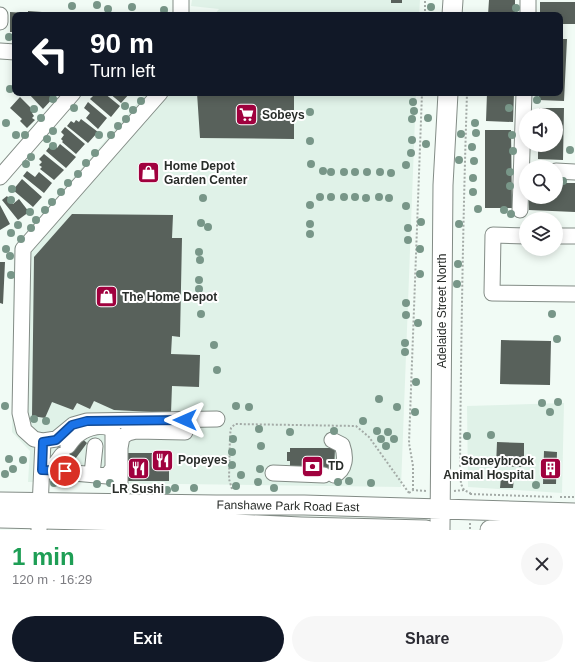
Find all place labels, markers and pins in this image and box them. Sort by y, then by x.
supermarket icon: Sobeys [233,102,259,128]
place label: Sobeys [262,108,305,122]
place label: Home Depot Garden Center [164,159,248,187]
shop icon: Home Depot Garden Center [136,160,162,186]
shop icon: The Home Depot [94,284,120,310]
place label: The Home Depot [122,290,217,304]
restaurant icon: Popeyes [150,447,176,473]
place label: Popeyes [178,453,228,467]
bank icon: TD [299,453,325,479]
pin [48,454,82,488]
place label: Stoneybrook Animal Hospital [443,454,534,482]
restaurant icon: LR Sushi [125,455,151,481]
building icon: Stoneybrook Animal Hospital [537,455,563,481]
place label: TD [328,459,344,473]
place label: LR Sushi [112,482,164,496]

